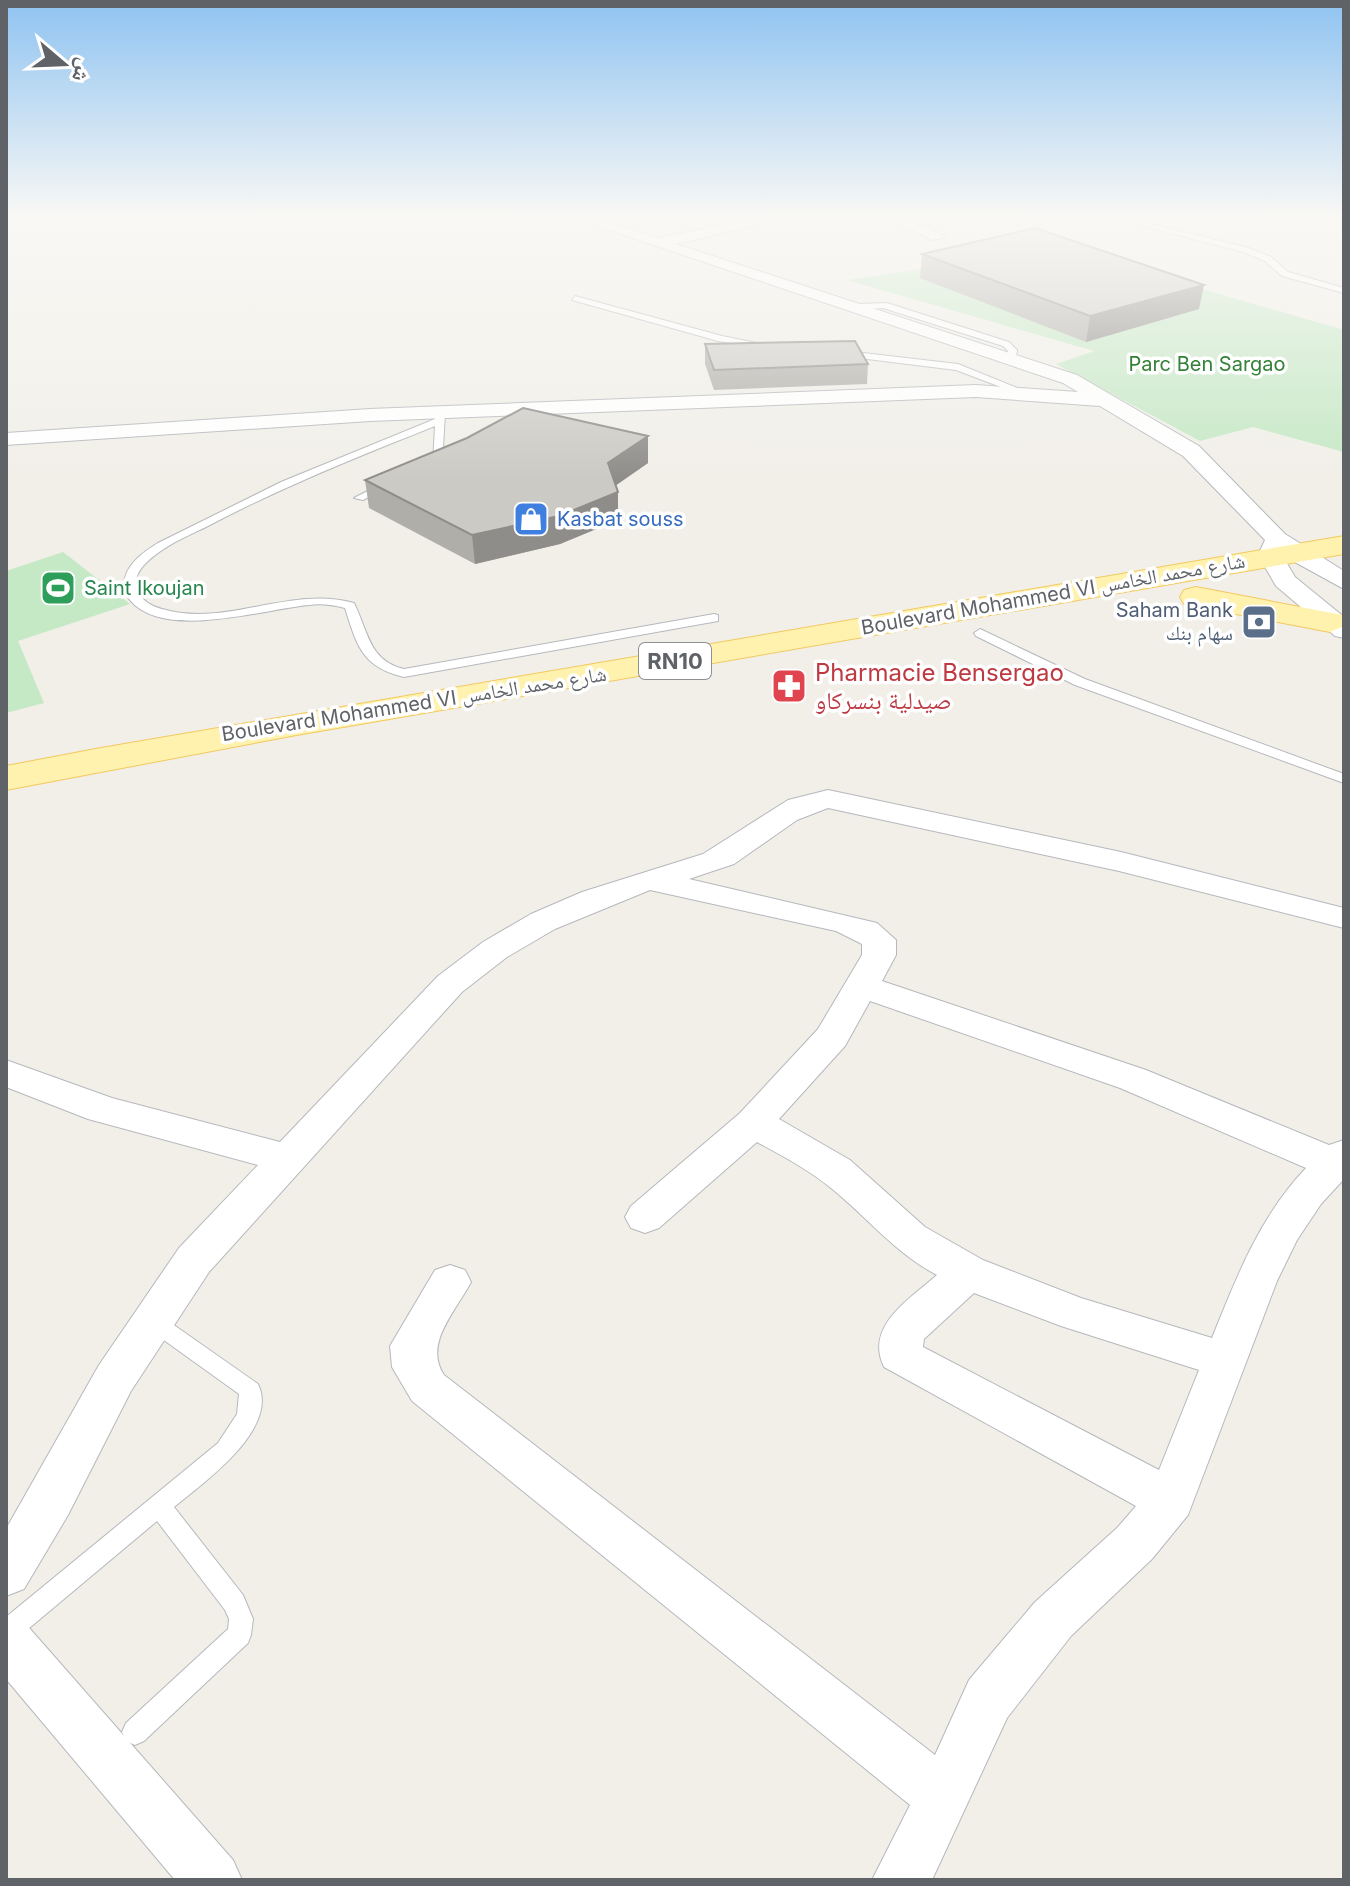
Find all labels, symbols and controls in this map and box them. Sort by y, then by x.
north arrow [24,24,104,104]
text: ش [66,55,99,86]
park label: Parc Ben Sargao [1128,352,1286,376]
shop icon: Kasbat souss [512,500,550,538]
place label: Kasbat souss [557,507,684,531]
street label: Boulevard Mohammed VI شارع محمد الخامس [859,548,1247,641]
sports icon: Saint Ikoujan [39,569,77,607]
place label: Saint Ikoujan [84,576,205,600]
place label: Saham Bank سهام بنك [1116,598,1233,647]
bank icon: Saham Bank سهام بنك [1240,603,1278,641]
road number: RN10 [639,643,711,679]
place label: Pharmacie Bensergao صيدلية بنسركاو [815,658,1064,715]
street label: Boulevard Mohammed VI شارع محمد الخامس [220,662,608,747]
pharmacy icon: Pharmacie Bensergao صيدلية بنسركاو [770,667,808,705]

